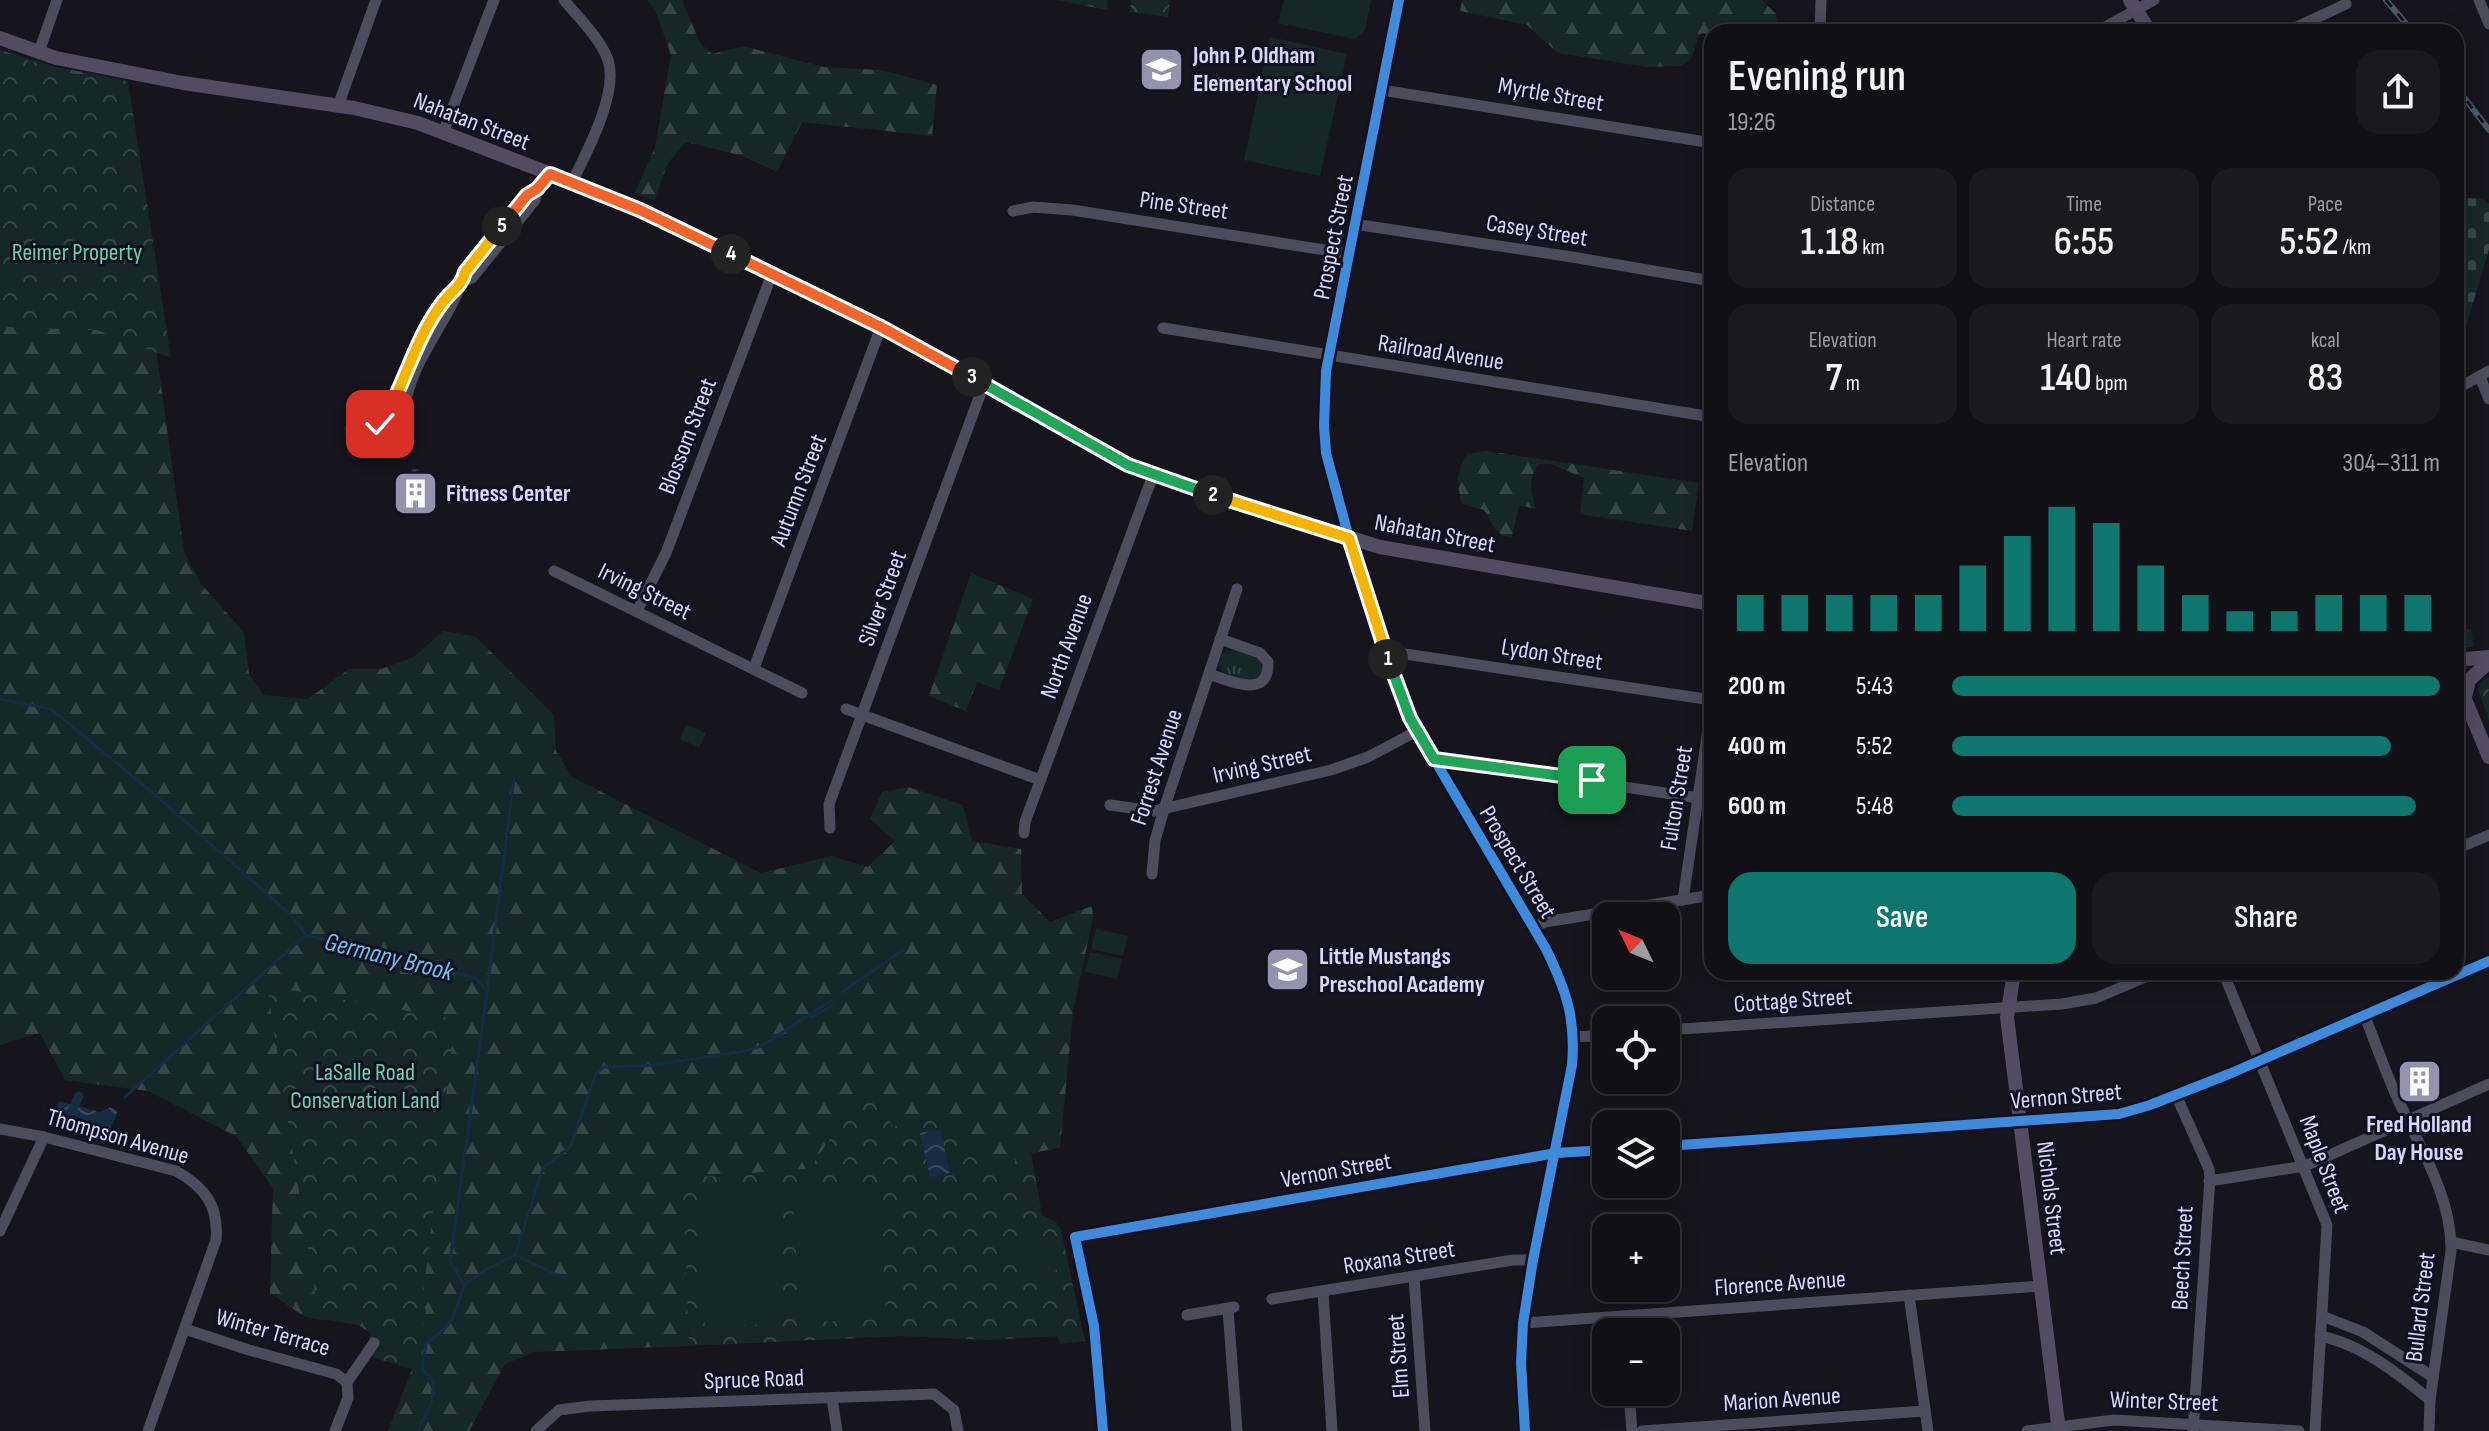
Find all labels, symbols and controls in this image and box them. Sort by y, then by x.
place label: John P. Oldham Elementary School [1192,41,1352,98]
school or university icon: John P. Oldham Elementary School [1138,45,1186,93]
text: Evening run [1728,50,1906,103]
button: share [2356,50,2440,134]
street label: Myrtle Street [1496,71,1606,118]
street label: Nahatan Street [410,86,534,157]
text: 19:26 [1728,107,1776,138]
street label: Prospect Street [1307,172,1360,302]
street label: Pine Street [1138,185,1230,226]
text: Distance [1810,191,1875,218]
text: Time [2066,191,2102,218]
text: Pace [2308,191,2343,218]
pin: 5 [482,206,522,246]
street label: Casey Street [1484,208,1590,253]
text: 5 [497,212,507,239]
text: 1.18 [1801,218,1859,266]
text: 6:55 [2054,218,2114,266]
text: 5:52 [2280,218,2339,266]
pin: 4 [711,234,751,274]
text: km [1859,234,1885,261]
text: /km [2339,234,2371,261]
park label: Reimer Property [12,238,142,267]
text: 4 [726,240,736,267]
text: Elevation [1809,327,1877,354]
text: Heart rate [2046,327,2122,354]
text: kcal [2311,327,2340,354]
street label: Railroad Avenue [1376,328,1506,377]
text: 7 [1825,354,1842,402]
text: 140 [2040,354,2092,402]
text: 83 [2307,354,2343,402]
pin: 3 [952,357,992,397]
text: 3 [967,363,977,390]
text: m [1842,370,1860,397]
text: bpm [2092,370,2128,397]
street label: Blossom Street [652,374,723,498]
pin [346,390,414,458]
icon: check [358,402,402,446]
street label: Autumn Street [763,430,833,551]
text: Elevation [1728,448,1808,479]
text: 304–311 m [2342,448,2440,479]
building icon: Fitness Center [391,469,439,517]
pin: 2 [1193,475,1233,515]
place label: Fitness Center [446,479,571,508]
text: 2 [1208,481,1218,508]
street label: Nahatan Street [1372,508,1498,559]
street label: Silver Street [852,547,913,650]
street label: Irving Street [593,557,696,626]
street label: North Avenue [1034,590,1099,703]
street label: Lydon Street [1499,632,1605,677]
pin: 1 [1368,639,1408,679]
text: 1 [1384,645,1392,672]
text: 200 m [1728,671,1785,702]
text: 5:43 [1856,671,1893,702]
street label: Forrest Avenue [1124,706,1189,829]
text: 400 m [1728,731,1786,762]
text: 5:52 [1856,731,1892,762]
street label: Irving Street [1210,739,1314,790]
street label: Fulton Street [1654,744,1699,852]
pin [1558,746,1626,814]
icon: arrive [1570,758,1614,802]
text: 600 m [1728,791,1786,822]
text: 5:48 [1856,791,1894,822]
street label: Prospect Street [1473,801,1562,924]
button: Save [1728,872,2076,964]
button: Share [2092,872,2440,964]
north arrow [1592,902,1680,990]
map controls [1592,902,1680,1406]
water label: Germany Brook [321,927,457,989]
place label: Little Mustangs Preschool Academy [1319,942,1485,999]
school or university icon: Little Mustangs Preschool Academy [1264,946,1312,994]
street label: Cottage Street [1733,982,1853,1019]
button: locate [1592,1006,1680,1094]
park label: LaSalle Road Conservation Land [290,1058,440,1115]
building icon: Fred Holland Day House [2395,1058,2443,1106]
street label: Vernon Street [2009,1077,2123,1116]
street label: Thompson Avenue [43,1102,192,1171]
button: layers [1592,1110,1680,1198]
place label: Fred Holland Day House [2366,1110,2472,1167]
street label: Maple Street [2293,1111,2356,1217]
street label: Nichols Street [2030,1140,2073,1256]
street label: Vernon Street [1279,1147,1394,1194]
street label: Beech Street [2165,1205,2200,1311]
button: + [1592,1214,1680,1302]
street label: Roxana Street [1341,1234,1457,1281]
street label: Bullard Street [2399,1251,2442,1363]
street label: Florence Avenue [1713,1264,1847,1303]
street label: Winter Terrace [212,1302,333,1363]
street label: Elm Street [1381,1313,1416,1399]
button: − [1592,1318,1680,1406]
street label: Spruce Road [703,1363,805,1396]
street label: Marion Avenue [1722,1381,1842,1418]
street label: Winter Street [2109,1385,2219,1418]

